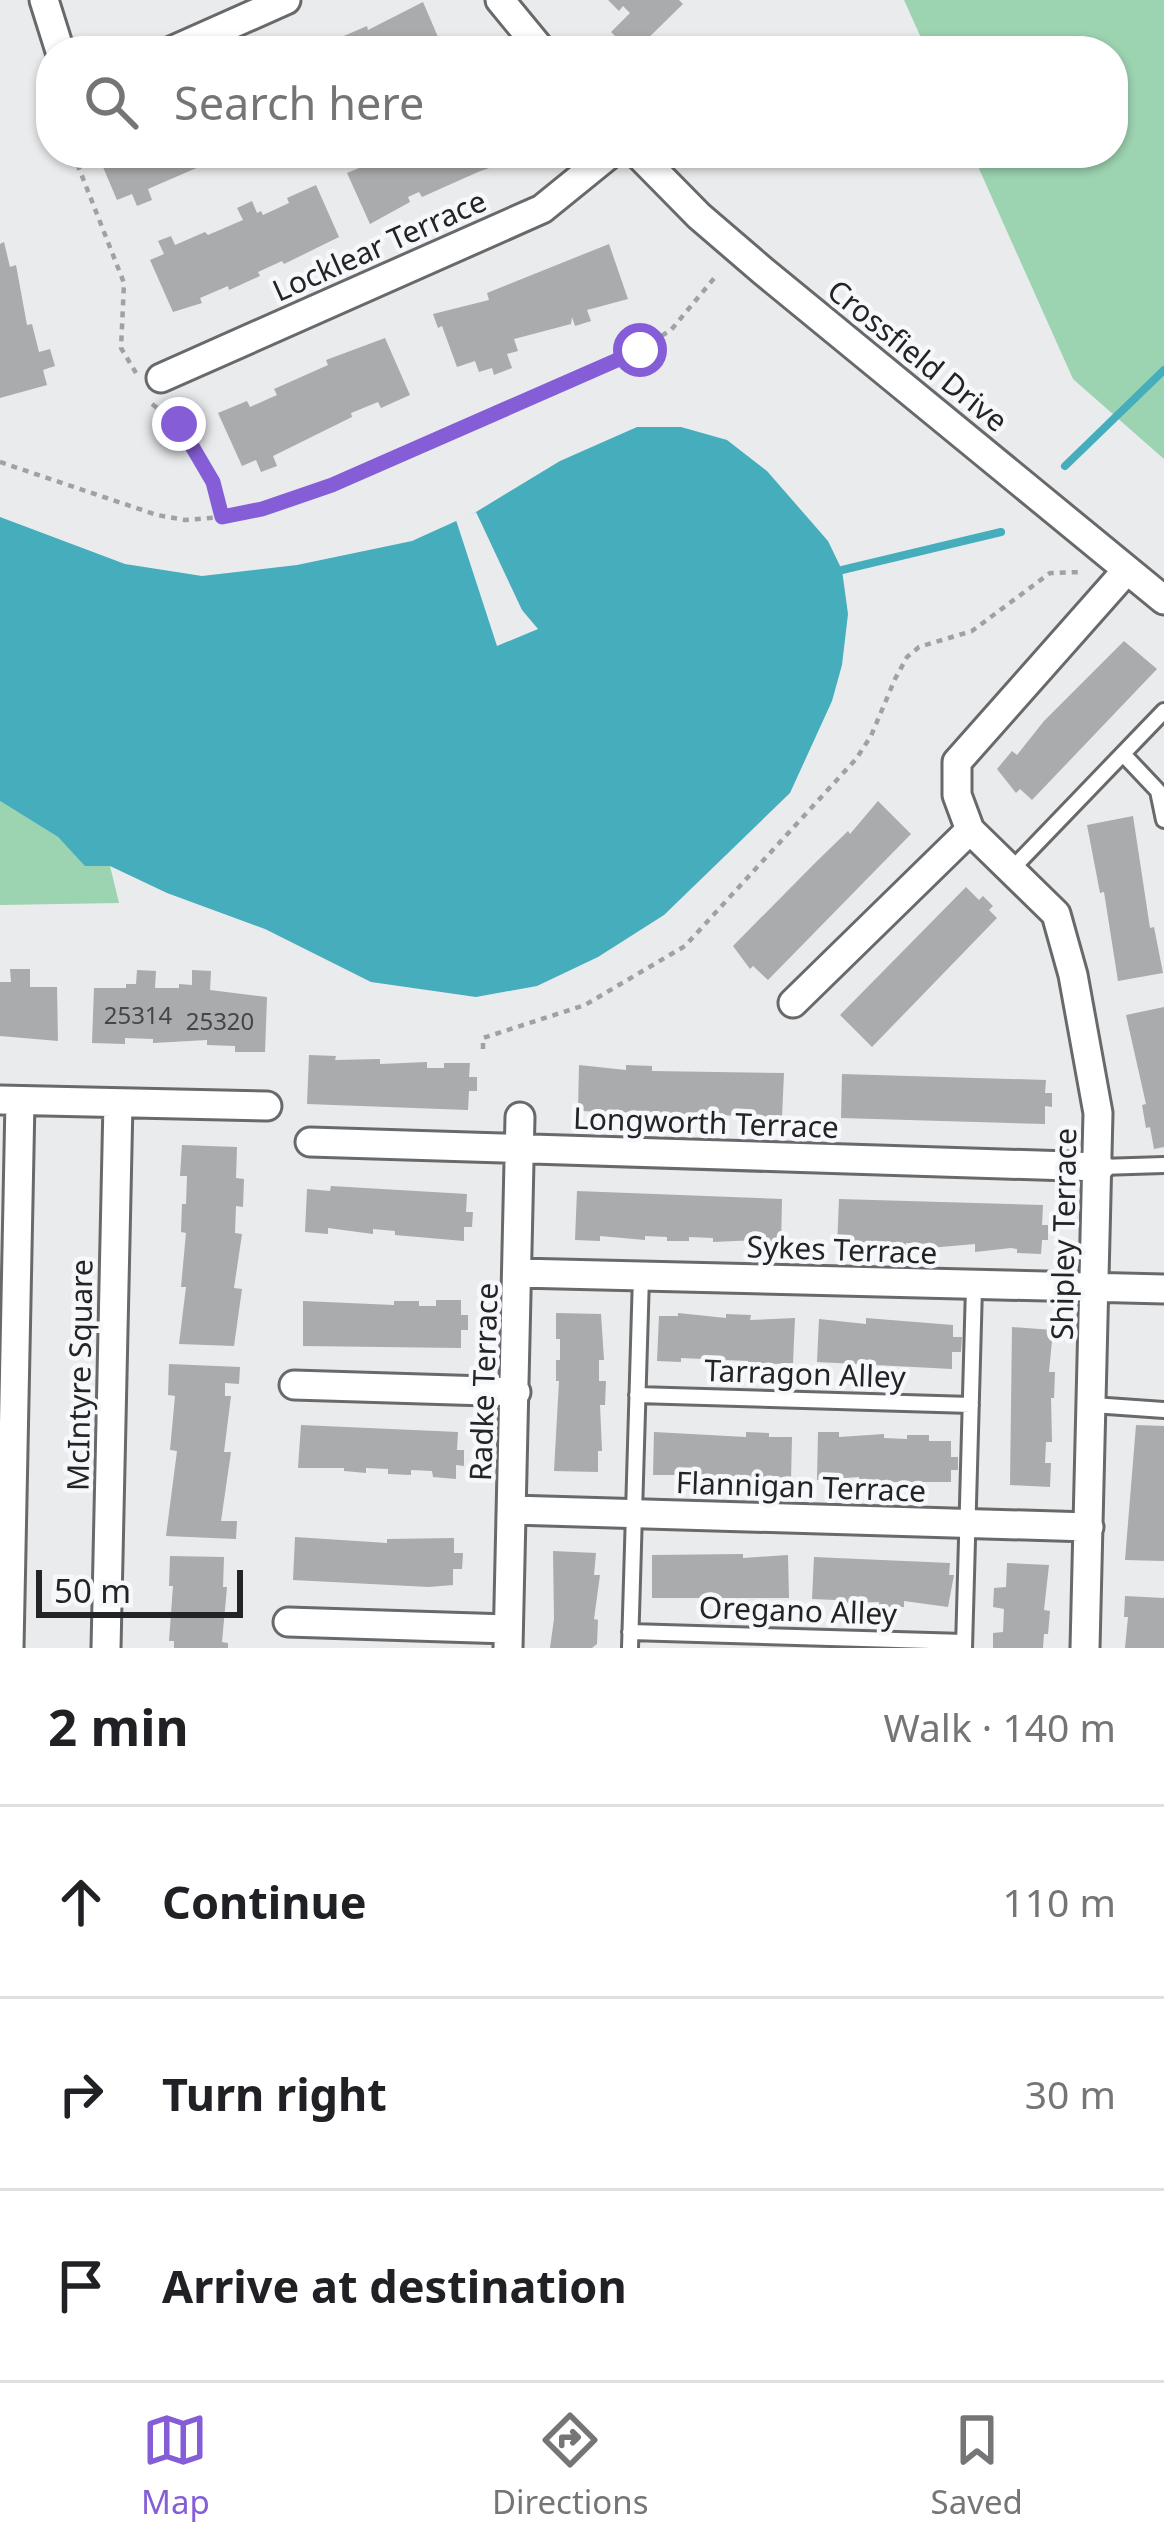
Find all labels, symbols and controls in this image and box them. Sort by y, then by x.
search box [36,36,1128,168]
icon: search [78,69,144,135]
text: Search here [174,72,424,133]
street label: Locklear Terrace [266,180,492,310]
street label: Crossfield Drive [819,270,1017,440]
route start [613,323,667,377]
route end [152,397,206,451]
house number: 25314 [104,998,173,1031]
house number: 25320 [186,1004,254,1037]
street label: Longworth Terrace [572,1097,840,1147]
street label: Shipley Terrace [1041,1128,1085,1340]
street label: Sykes Terrace [746,1225,938,1273]
street label: McIntyre Square [56,1259,102,1491]
street label: Radke Terrace [459,1282,507,1482]
street label: Tarragon Alley [704,1349,907,1397]
street label: Flannigan Terrace [675,1461,927,1511]
scale bar [36,1564,243,1617]
text: 50 m [54,1568,131,1613]
street label: Oregano Alley [698,1586,898,1634]
text: 2 min [48,1691,189,1761]
text: Walk · 140 m [883,1700,1116,1753]
icon: ahead [48,1869,114,1935]
text: Continue [162,1871,367,1932]
text: 110 m [1002,1875,1116,1928]
icon: right [48,2061,114,2127]
text: Turn right [162,2063,387,2124]
text: 30 m [1025,2067,1116,2120]
icon: arrive [48,2253,114,2319]
text: Arrive at destination [162,2255,627,2316]
tab: Map [141,2407,210,2524]
tab: Directions [492,2407,649,2524]
tab: Saved [931,2407,1023,2524]

